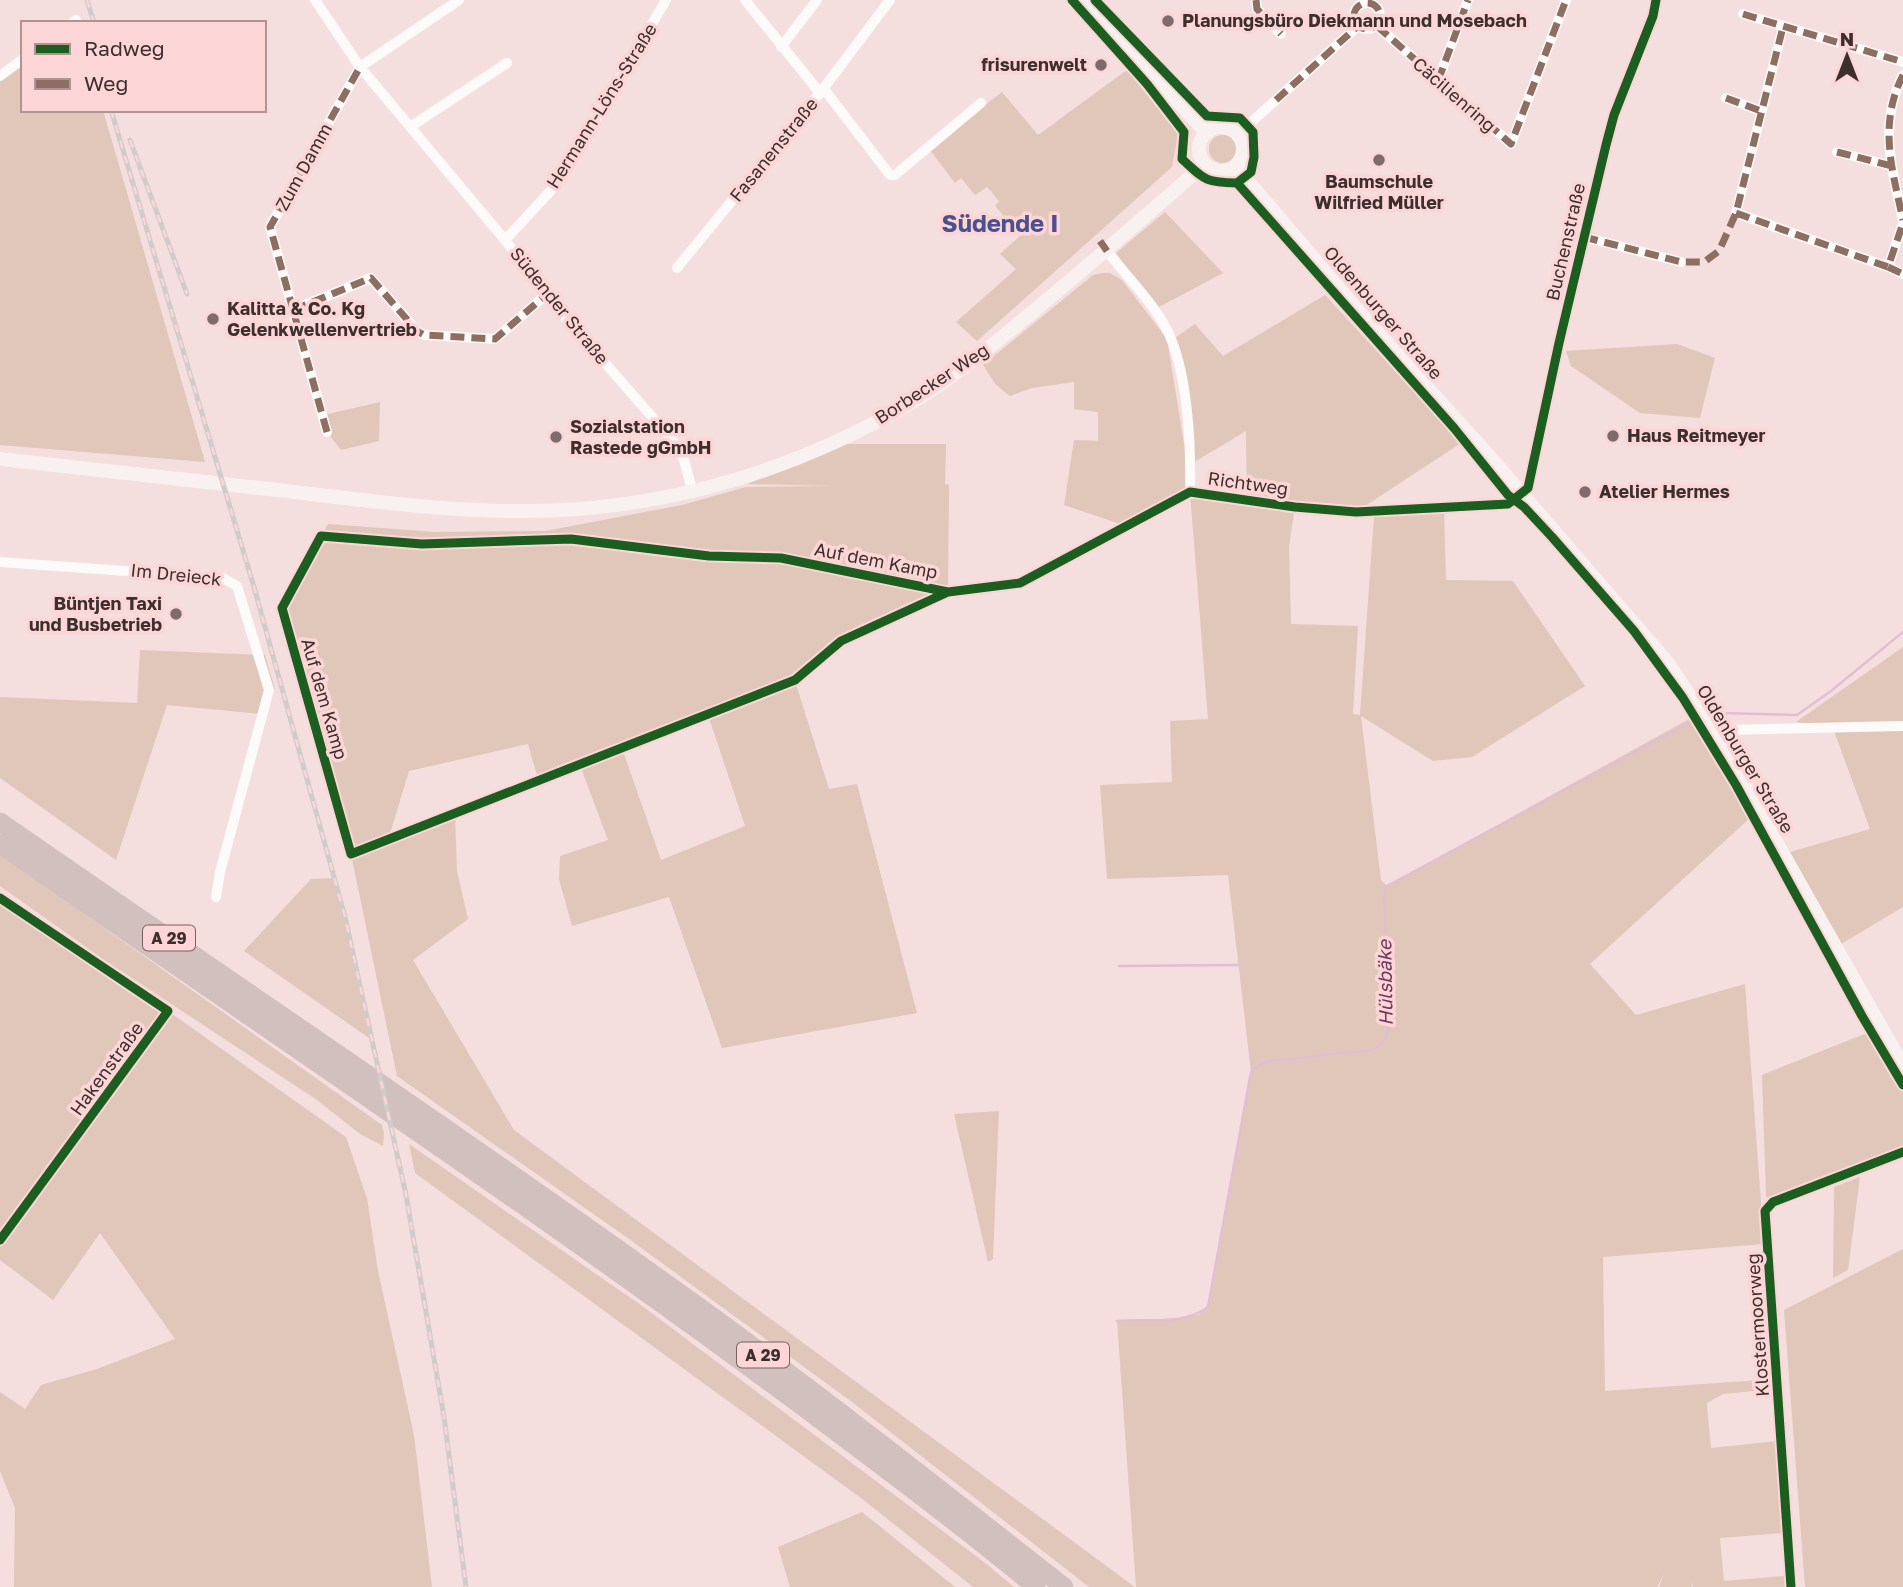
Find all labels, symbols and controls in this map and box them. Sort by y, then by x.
place label: Planungsbüro Diekmann und Mosebach [1182,9,1527,31]
marker: Planungsbüro Diekmann und Mosebach [1160,13,1176,29]
street label: Hermann-Löns-Straße [541,19,661,192]
legend [21,21,266,112]
north arrow [1812,21,1882,91]
text: N [1840,27,1854,50]
text: Radweg [84,35,165,61]
street label: Cäcilienring [1409,52,1501,136]
place label: frisurenwelt [981,53,1087,75]
marker: frisurenwelt [1093,57,1109,73]
text: Weg [84,70,128,96]
street label: Fasanenstraße [725,93,822,206]
street label: Zum Damm [270,119,336,214]
marker: Baumschule Wilfried Müller [1371,152,1387,168]
place label: Baumschule Wilfried Müller [1314,170,1444,213]
street label: Buchenstraße [1541,181,1589,303]
district label: Südende I [942,208,1058,237]
street label: Oldenburger Straße [1320,241,1448,384]
street label: Südender Straße [506,242,614,368]
place label: Kalitta & Co. Kg Gelenkwellenvertrieb [227,297,417,340]
marker: Kalitta & Co. Kg Gelenkwellenvertrieb [205,311,221,327]
street label: Borbecker Weg [871,338,992,428]
place label: Sozialstation Rastede gGmbH [570,415,711,458]
place label: Haus Reitmeyer [1627,424,1766,446]
marker: Haus Reitmeyer [1605,428,1621,444]
marker: Sozialstation Rastede gGmbH [548,429,564,445]
street label: Richtweg [1206,466,1290,500]
place label: Atelier Hermes [1599,480,1730,502]
marker: Atelier Hermes [1577,484,1593,500]
street label: Auf dem Kamp [813,537,940,583]
street label: Im Dreieck [130,558,223,590]
place label: Büntjen Taxi und Busbetrieb [29,592,162,635]
marker: Büntjen Taxi und Busbetrieb [168,606,184,622]
street label: Auf dem Kamp [297,636,353,762]
street label: Oldenburger Straße [1693,680,1799,837]
road number: A 29 [143,926,195,950]
water label: Hülsbäke [1372,938,1397,1026]
street label: Hakenstraße [65,1018,147,1119]
street label: Klostermoorweg [1741,1253,1773,1397]
road number: A 29 [737,1343,789,1368]

